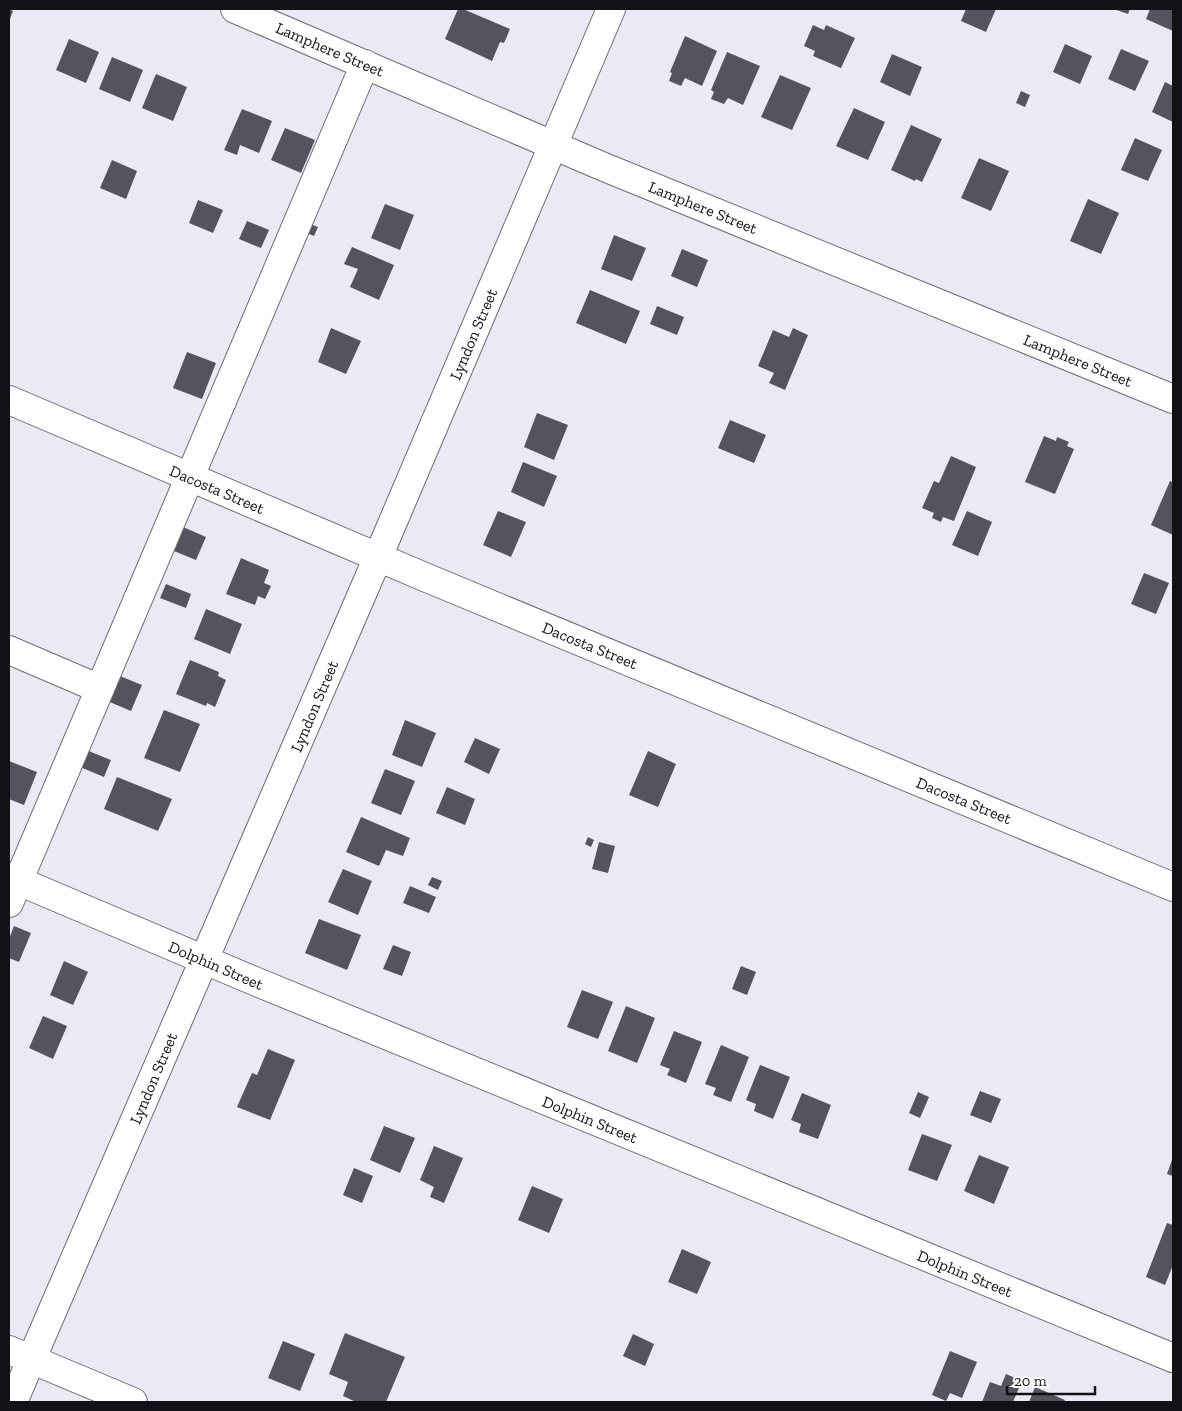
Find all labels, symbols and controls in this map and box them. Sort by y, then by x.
street label: Lamphere Street [273,18,387,81]
street label: Lamphere Street [646,177,760,238]
street label: Lyndon Street [446,286,501,383]
street label: Lamphere Street [1021,330,1135,391]
street label: Dacosta Street [167,461,267,518]
street label: Dacosta Street [539,618,640,673]
street label: Lyndon Street [287,658,342,755]
street label: Dacosta Street [913,773,1014,828]
street label: Dolphin Street [166,937,266,994]
street label: Lyndon Street [126,1030,181,1127]
street label: Dolphin Street [539,1092,640,1147]
street label: Dolphin Street [914,1246,1015,1301]
scale bar [1007,1364,1094,1396]
text: 20 m [1014,1372,1047,1390]

